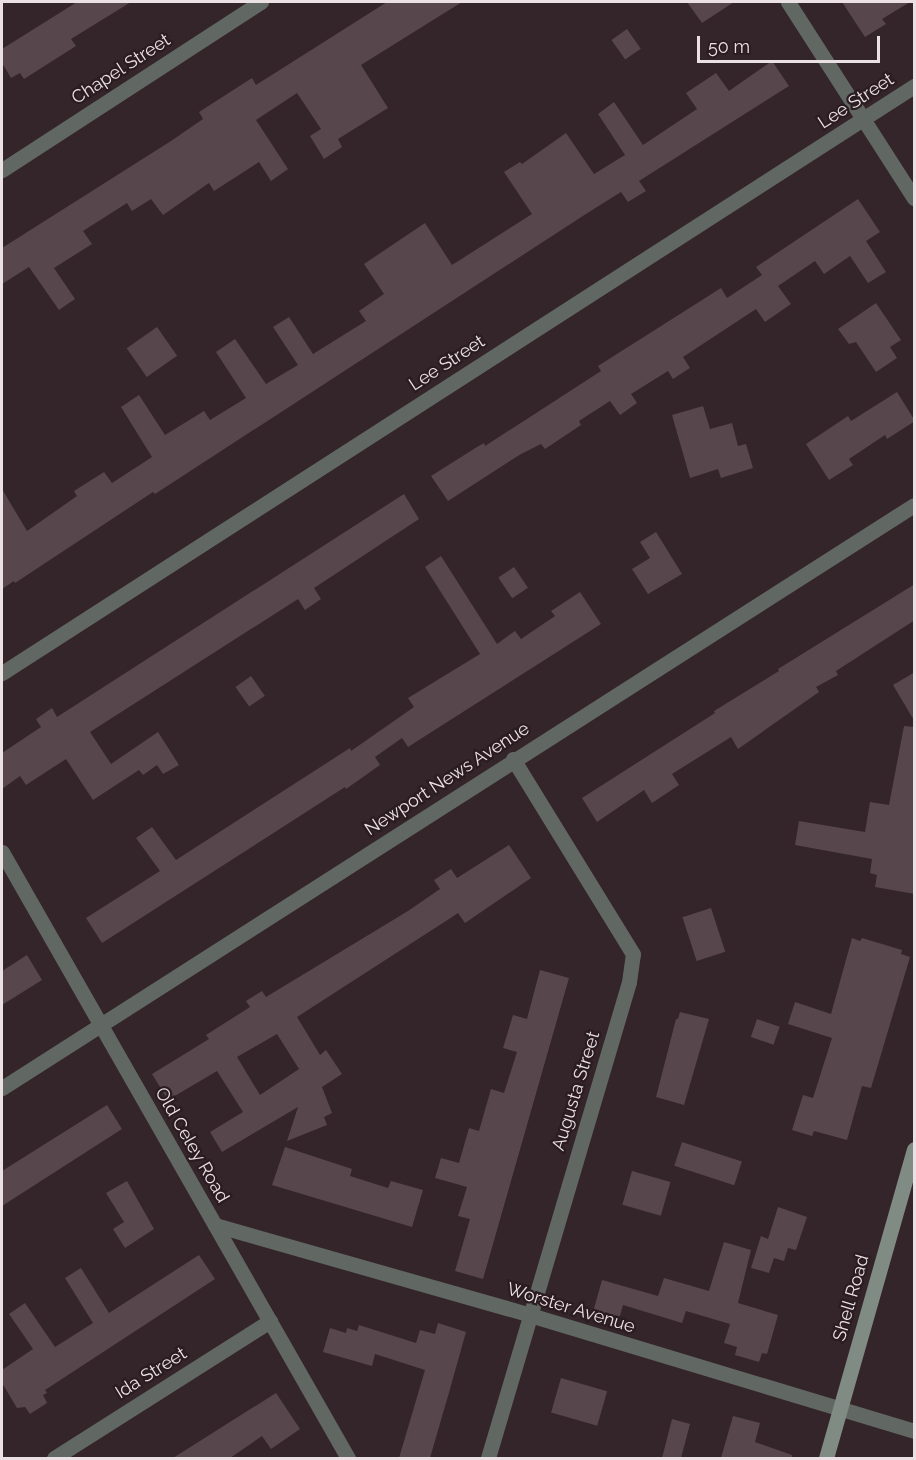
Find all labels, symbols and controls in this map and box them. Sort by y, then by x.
scale bar [700,24,883,62]
street label: Chapel Street [67,29,175,109]
text: 50 m [708,36,750,57]
street label: Lee Street [814,69,898,133]
street label: Lee Street [405,331,489,395]
street label: Newport News Avenue [360,718,534,840]
street label: Augusta Street [548,1029,604,1153]
street label: Old Celey Road [150,1083,234,1207]
street label: Shell Road [828,1252,874,1344]
street label: Worster Avenue [504,1278,638,1338]
street label: Ida Street [111,1343,191,1403]

